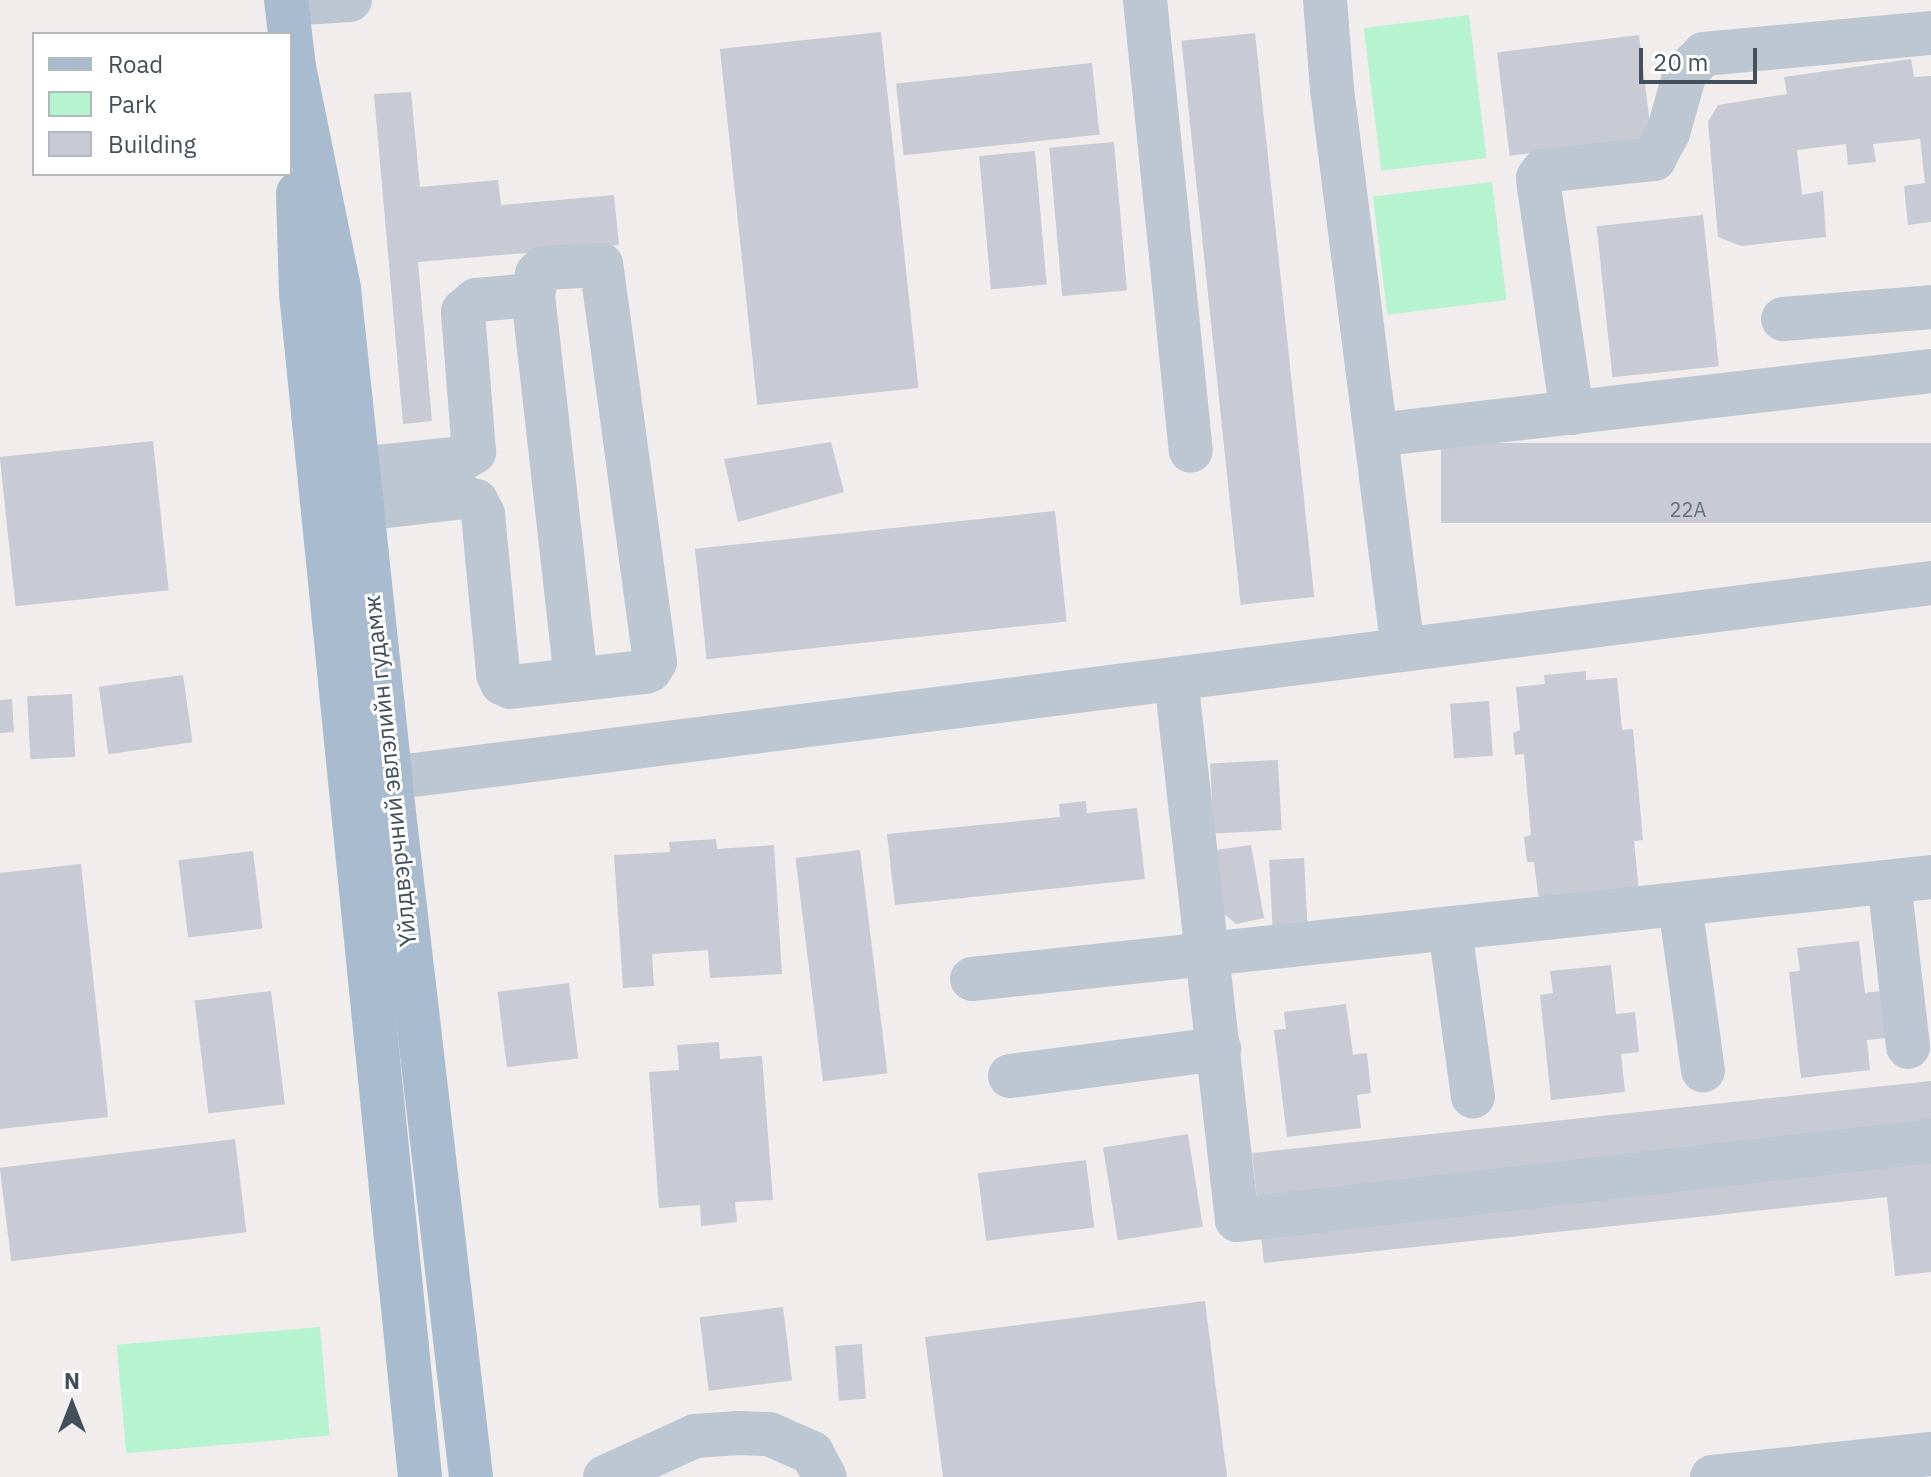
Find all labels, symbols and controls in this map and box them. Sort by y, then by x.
legend [32,32,292,176]
scale bar [1643,32,1761,82]
text: 20 m [1653,46,1708,78]
text: Road [108,48,163,80]
text: Park [108,88,157,120]
text: Building [108,128,196,160]
house number: 22А [1670,497,1706,521]
street label: Үйлдвэрчний эвлэлийн гудамж [357,594,423,948]
north arrow [32,1365,112,1445]
text: N [64,1366,80,1395]

